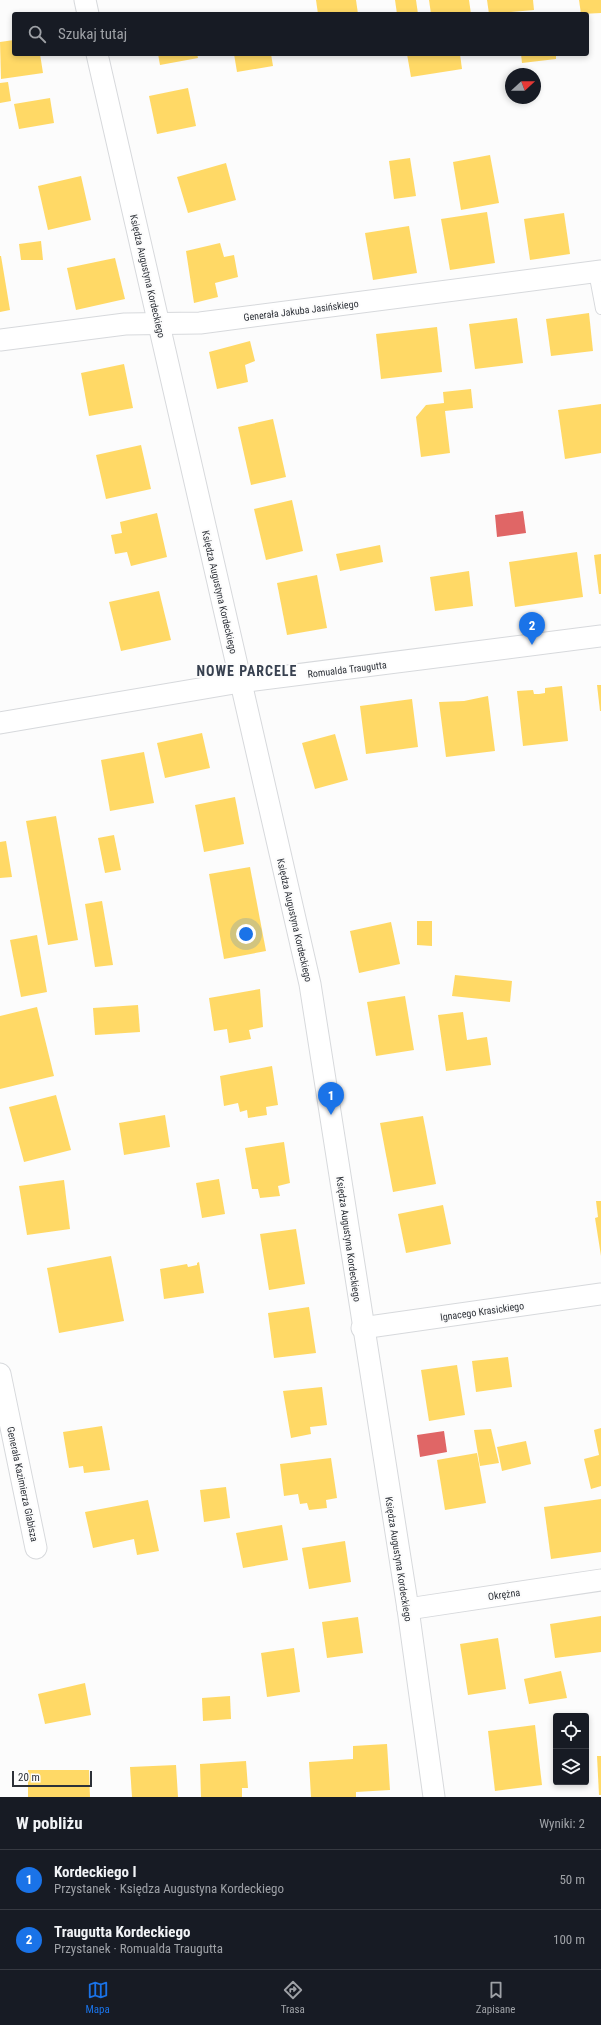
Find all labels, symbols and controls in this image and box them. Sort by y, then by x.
search box [12,12,589,56]
icon: search [26,23,48,45]
text: Szukaj tutaj [58,25,127,43]
north arrow [505,68,541,104]
street label: Księdza Augustyna Kordeckiego [128,213,167,339]
street label: Generała Jakuba Jasińskiego [243,298,359,323]
street label: Księdza Augustyna Kordeckiego [200,529,239,655]
pin: 2 [519,612,545,645]
street label: Romualda Traugutta [307,659,387,680]
district label: NOWE PARCELE [197,663,297,679]
street label: Księdza Augustyna Kordeckiego [275,857,314,983]
your location [236,924,256,944]
pin: 1 [318,1082,344,1115]
street label: Księdza Augustyna Kordeckiego [334,1176,363,1302]
street label: Ignacego Krasickiego [439,1300,525,1323]
street label: Generała Kazimierza Glabisza [5,1426,40,1543]
street label: Księdza Augustyna Kordeckiego [383,1496,414,1622]
street label: Okrężna [487,1587,521,1602]
map controls [553,1713,589,1785]
button: locate [553,1713,589,1749]
button: layers [553,1749,589,1785]
scale bar [12,1769,92,1788]
text: 20 m [18,1771,40,1784]
text: W pobliżu [16,1813,83,1833]
text: Wyniki: 2 [539,1816,585,1831]
text: Kordeckiego I [54,1863,137,1881]
text: 1 [26,1872,32,1887]
text: 50 m [559,1872,585,1887]
text: Przystanek · Księdza Augustyna Kordeckiego [54,1881,284,1896]
text: Traugutta Kordeckiego [54,1923,191,1941]
text: 2 [26,1932,32,1947]
text: 100 m [553,1932,585,1947]
text: Przystanek · Romualda Traugutta [54,1941,223,1956]
tab: Mapa [85,1979,110,2016]
tab: Trasa [281,1979,305,2016]
tab: Zapisane [476,1979,516,2016]

